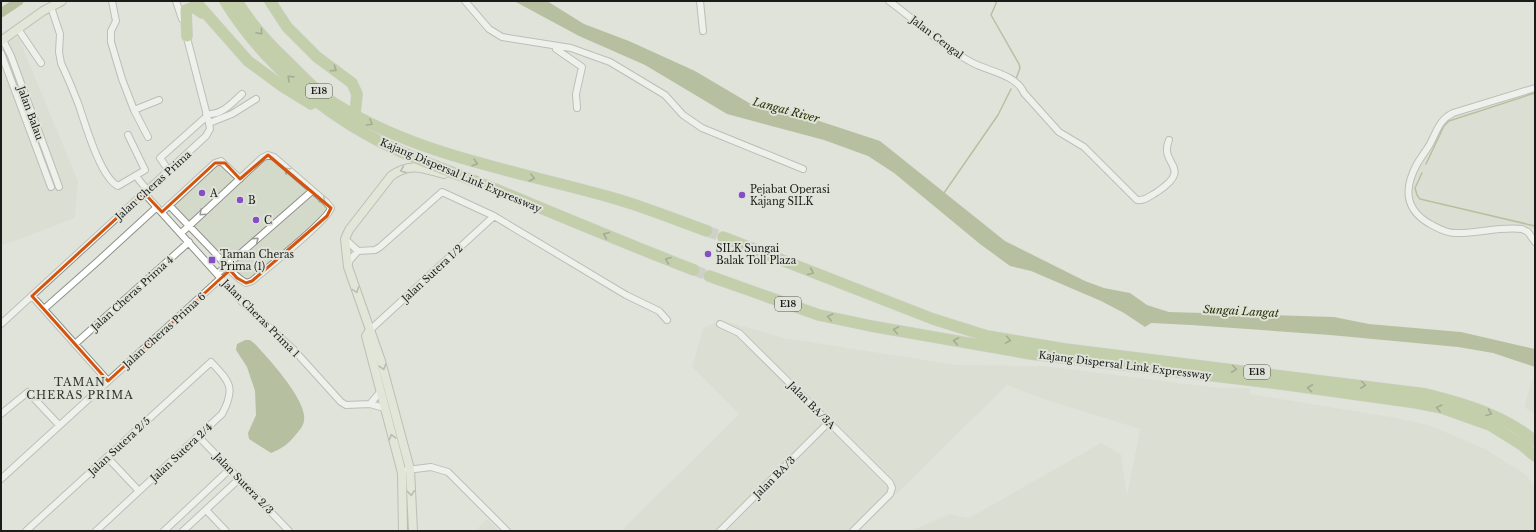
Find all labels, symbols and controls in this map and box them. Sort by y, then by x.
street label: Jalan Cengal [906,12,966,62]
one-way arrow [255,28,262,35]
one-way arrow [330,65,337,72]
one-way arrow [287,75,295,82]
street label: Jalan Balau [14,83,46,142]
road number: E18 [306,84,332,98]
water label: Langat River [750,94,822,126]
one-way arrow [366,119,373,126]
street label: Kajang Dispersal Link Expressway [378,135,544,216]
street label: Jalan Cheras Prima [111,148,194,224]
one-way arrow [472,158,479,167]
one-way arrow [399,165,406,173]
one-way arrow [284,167,292,175]
one-way arrow [529,173,535,181]
place label: Pejabat Operasi Kajang SILK [750,183,830,208]
place label: A [209,187,218,200]
marker: A [197,188,207,198]
marker: Pejabat Operasi Kajang SILK [737,190,747,200]
place label: B [248,194,256,207]
marker: B [235,195,245,205]
one-way arrow [319,196,326,203]
one-way arrow [199,208,207,216]
place label: C [264,214,272,227]
marker: C [251,215,261,225]
one-way arrow [603,232,610,240]
one-way arrow [251,237,258,244]
street label: Jalan Sutera 1/2 [398,242,466,306]
place label: SILK Sungai Balak Toll Plaza [716,242,797,267]
place label: Taman Cheras Prima (1) [220,248,294,273]
marker: SILK Sungai Balak Toll Plaza [703,249,713,259]
street label: Jalan Cheras Prima 4 [87,253,176,335]
marker: Taman Cheras Prima (1) [207,255,217,265]
one-way arrow [664,257,671,265]
one-way arrow [808,267,815,275]
street label: Jalan Cheras Prima 1 [218,275,302,360]
one-way arrow [352,286,360,293]
street label: Jalan Cheras Prima 6 [119,290,208,372]
road number: E18 [775,297,801,311]
water label: Sungai Langat [1203,302,1279,320]
one-way arrow [827,313,833,321]
one-way arrow [893,326,899,335]
one-way arrow [1004,335,1011,343]
one-way arrow [953,337,959,346]
street label: Kajang Dispersal Link Expressway [1038,348,1213,383]
one-way arrow [378,364,386,370]
one-way arrow [1230,364,1237,373]
road number: E18 [1244,365,1270,379]
district label: TAMAN CHERAS PRIMA [26,375,134,402]
street label: Jalan BA/3A [784,378,838,432]
one-way arrow [1360,380,1366,389]
one-way arrow [1307,384,1313,393]
one-way arrow [1436,404,1442,412]
one-way arrow [1485,409,1492,417]
street label: Jalan Sutera 2/5 [84,414,153,480]
street label: Jalan Sutera 2/4 [146,420,215,486]
one-way arrow [389,434,397,440]
street label: Jalan Sutera 2/3 [210,448,276,517]
street label: Jalan BA/3 [749,454,798,502]
one-way arrow [407,490,416,496]

